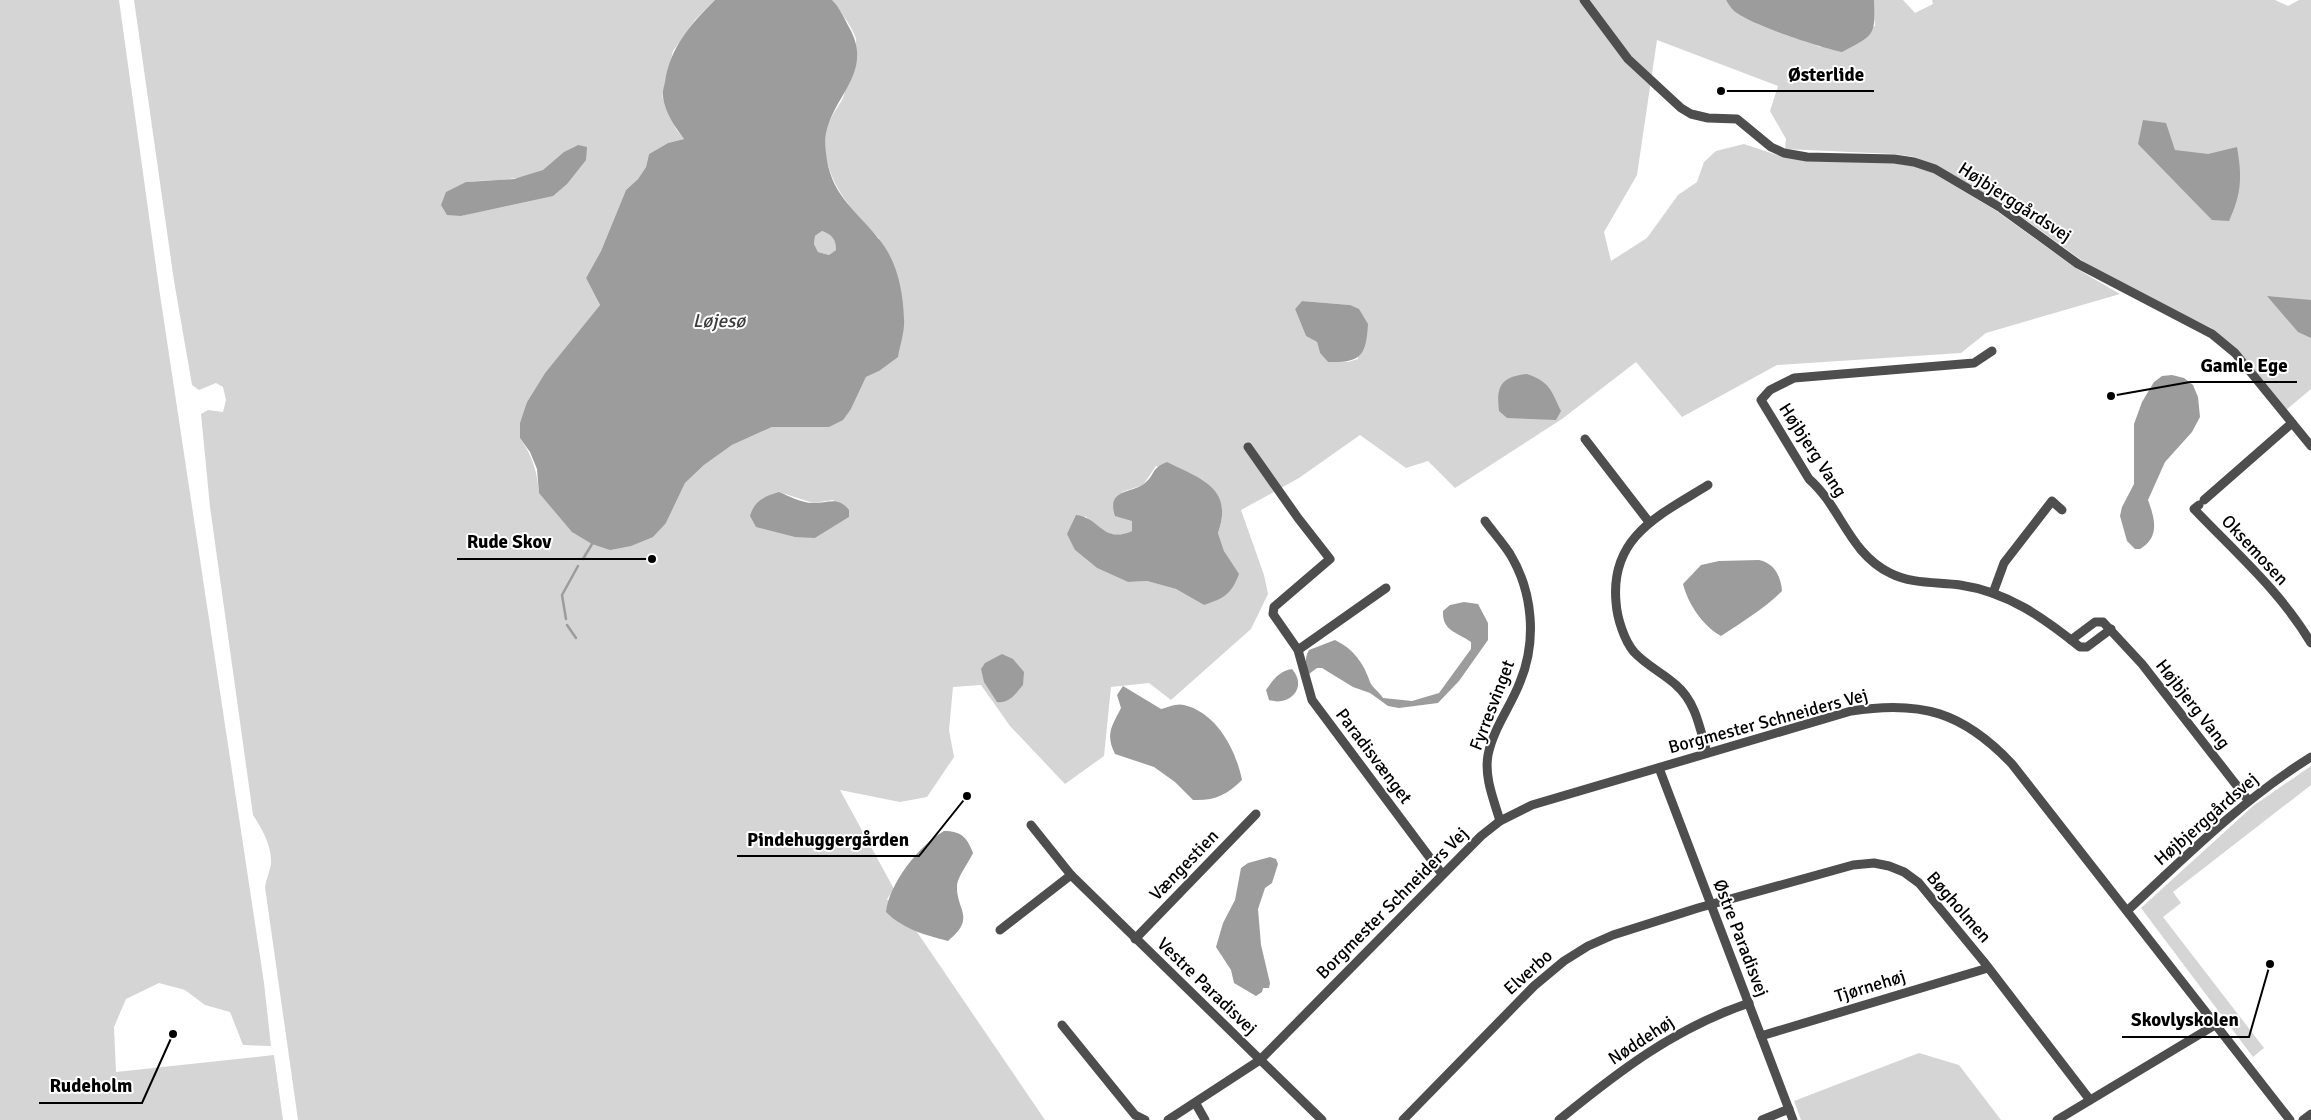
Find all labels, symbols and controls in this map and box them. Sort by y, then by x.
callout: Østerlide [1778,57,1874,91]
text: Østerlide [1788,63,1864,87]
street label: Højbjerggårdsvej [1954,157,2076,247]
water label: Løjesø [693,309,746,333]
callout: Gamle Ege [2190,348,2297,382]
text: Gamle Ege [2200,354,2288,378]
street label: Højbjerg Vang [1774,399,1852,501]
street label: Oksemosen [2217,510,2293,590]
callout: Rude Skov [457,525,562,559]
text: Rude Skov [467,530,552,554]
street label: Højbjerg Vang [2151,655,2235,753]
street label: Fyrresvinget [1465,657,1519,753]
street label: Borgmester Schneiders Vej [1666,684,1870,758]
street label: Paradisvænget [1331,704,1417,808]
street label: Højbjerggårdsvej [2150,768,2262,870]
callout: Pindehuggergården [737,822,919,856]
street label: Borgmester Schneiders Vej [1312,823,1472,983]
street label: Vængestien [1145,825,1223,905]
text: Pindehuggergården [747,828,909,852]
street label: Bøgholmen [1922,867,1996,947]
street label: Østre Paradisvej [1709,876,1773,1000]
street label: Vestre Paradisvej [1152,933,1262,1039]
street label: Elverbo [1499,945,1557,999]
street label: Tjørnehøj [1832,965,1908,1007]
callout: Skovlyskolen [2122,1003,2249,1037]
text: Skovlyskolen [2131,1008,2239,1032]
street label: Nøddehøj [1604,1011,1678,1069]
callout: Rudeholm [39,1069,142,1103]
text: Rudeholm [50,1074,132,1098]

